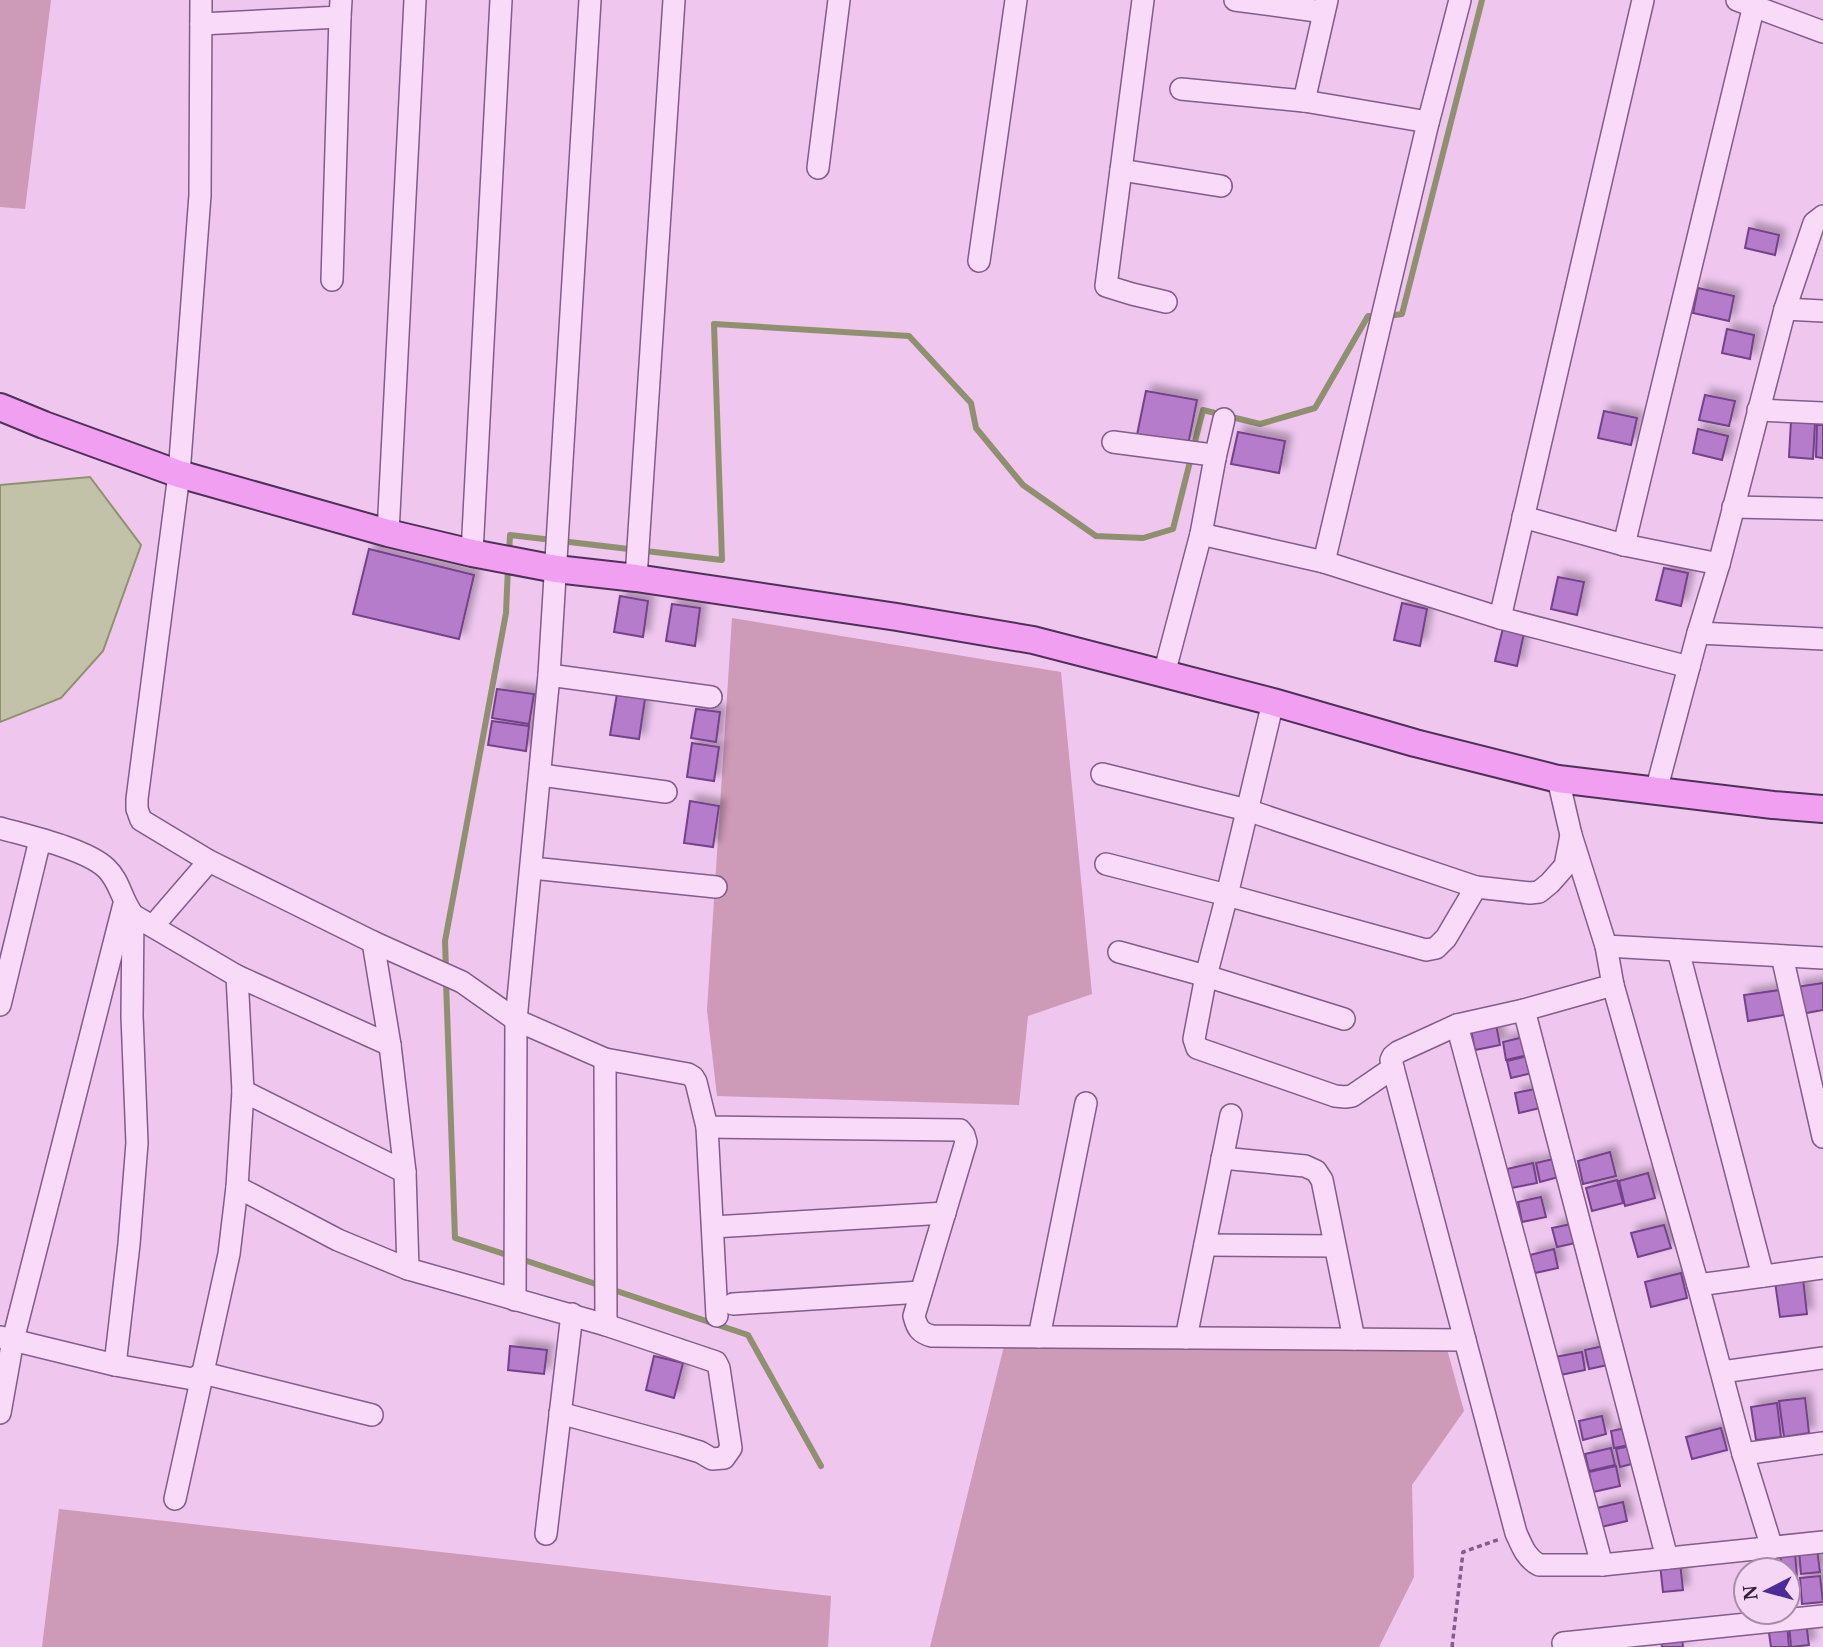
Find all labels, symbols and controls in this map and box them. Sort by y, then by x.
north arrow [1732,1556,1802,1626]
text: N [1736,1584,1764,1602]

